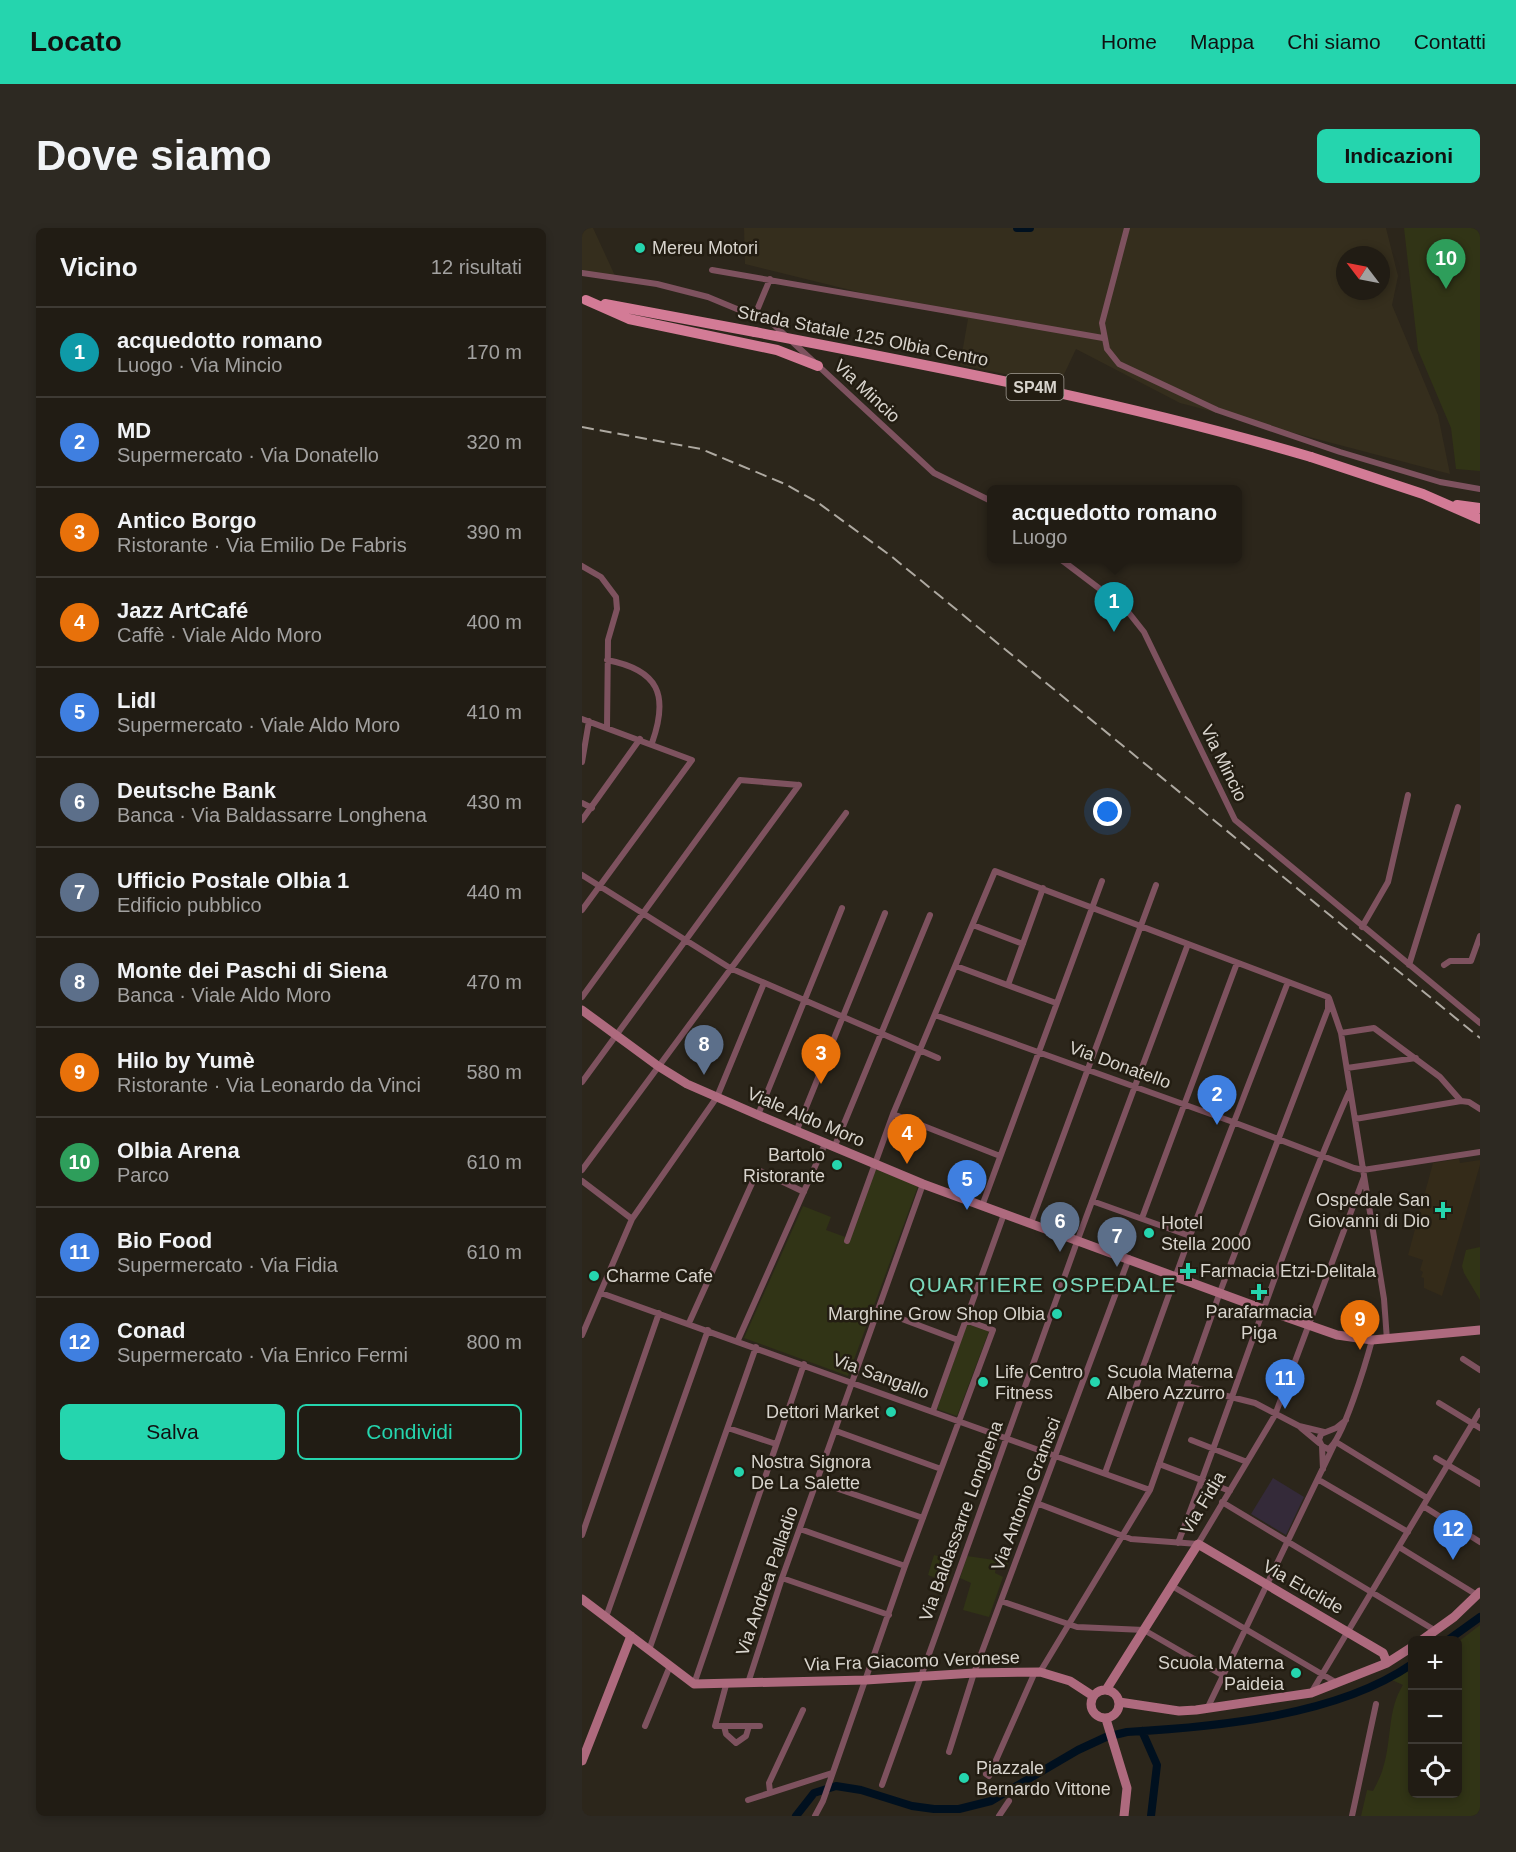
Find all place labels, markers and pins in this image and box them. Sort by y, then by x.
place label: Mereu Motori [652,238,758,258]
pin: 10 [1426,239,1466,289]
marker: Mereu Motori [633,241,647,255]
pin: 1 [1094,582,1134,632]
pin: 8 [684,1026,724,1075]
pin: 3 [802,1034,840,1084]
pin: 2 [1198,1076,1236,1125]
pin: 4 [888,1114,926,1164]
place label: Bartolo Ristorante [743,1145,825,1186]
marker: Bartolo Ristorante [830,1158,844,1172]
pin: 5 [948,1160,986,1210]
place label: Ospedale San Giovanni di Dio [1308,1190,1430,1231]
marker: Ospedale San Giovanni di Dio [1434,1201,1452,1219]
pin: 6 [1040,1202,1080,1252]
place label: Hotel Stella 2000 [1161,1213,1251,1254]
pin: 7 [1098,1218,1136,1267]
marker: Hotel Stella 2000 [1142,1226,1156,1240]
place label: Farmacia Etzi-Delitala [1200,1261,1377,1281]
marker: Farmacia Etzi-Delitala [1181,1264,1195,1278]
place label: Charme Cafe [606,1266,713,1286]
marker: Charme Cafe [587,1269,601,1283]
marker: Parafarmacia Piga [1252,1285,1266,1299]
pin: 9 [1340,1300,1380,1350]
place label: Parafarmacia Piga [1205,1302,1314,1343]
place label: Marghine Grow Shop Olbia [828,1304,1046,1324]
marker: Marghine Grow Shop Olbia [1050,1307,1064,1321]
pin: 11 [1266,1360,1304,1409]
place label: Life Centro Fitness [995,1362,1083,1403]
place label: Scuola Materna Albero Azzurro [1107,1362,1234,1403]
marker: Life Centro Fitness [976,1375,990,1389]
marker: Scuola Materna Albero Azzurro [1088,1375,1102,1389]
place label: Dettori Market [766,1402,879,1422]
marker: Dettori Market [884,1405,898,1419]
place label: Nostra Signora De La Salette [751,1452,872,1493]
marker: Nostra Signora De La Salette [732,1465,746,1479]
pin: 12 [1434,1510,1472,1560]
place label: Scuola Materna Paideia [1158,1653,1285,1694]
marker: Scuola Materna Paideia [1289,1666,1303,1680]
place label: Piazzale Bernardo Vittone [976,1758,1111,1799]
marker: Piazzale Bernardo Vittone [957,1771,971,1785]

